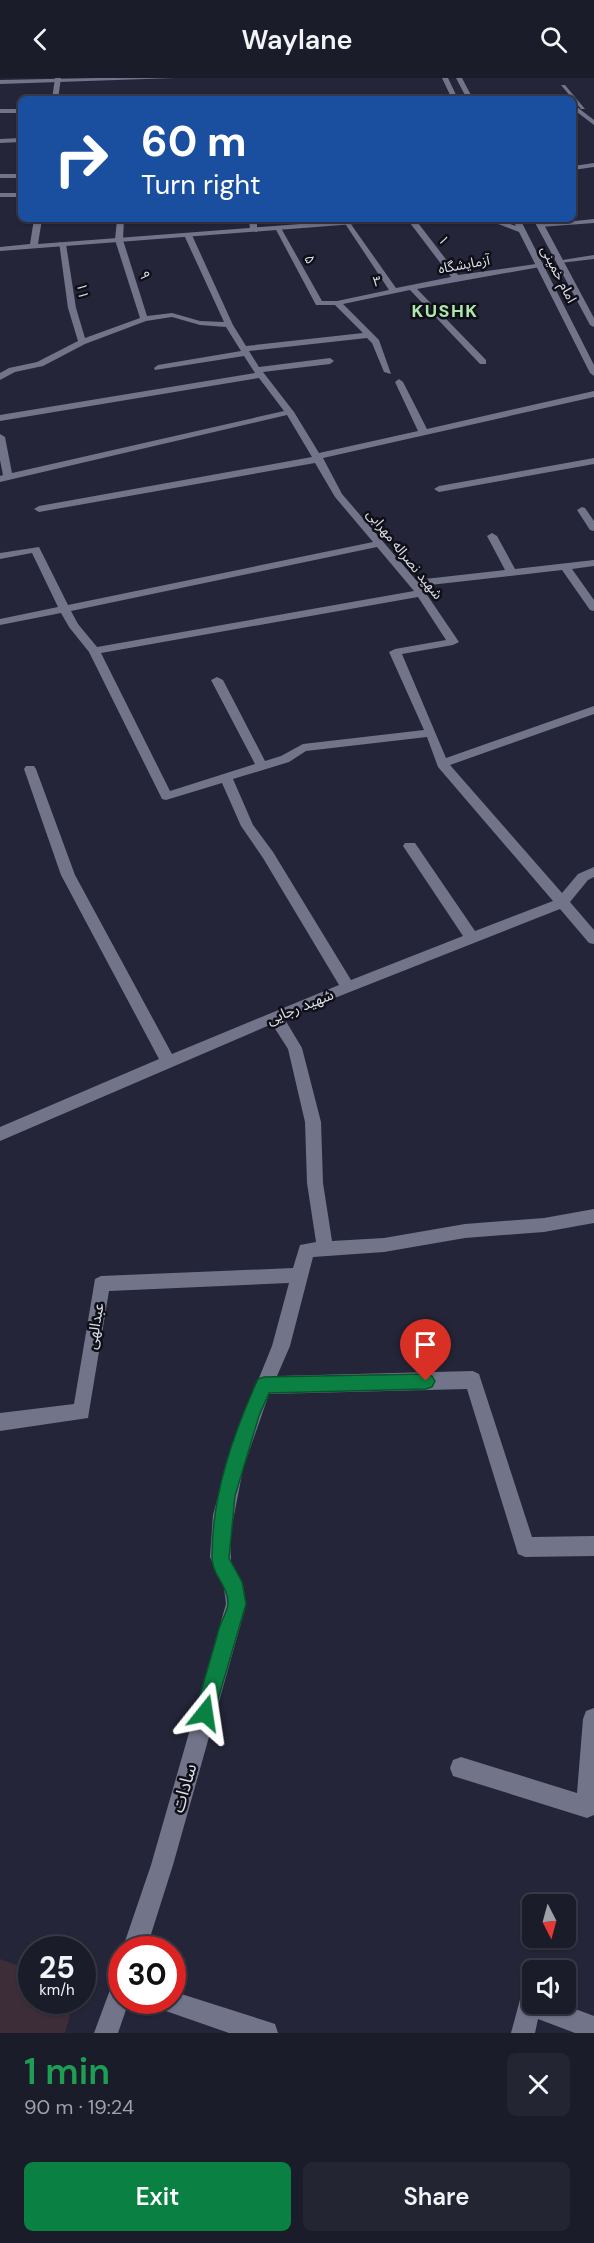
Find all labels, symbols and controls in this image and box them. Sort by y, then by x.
text: Waylane [241,22,353,57]
icon: back [24,23,57,56]
icon: search [537,23,570,56]
text: 60 m [141,114,247,169]
icon: right [42,120,120,198]
text: Turn right [141,167,261,202]
street label: ۱ [434,231,454,249]
street label: امام خمینی [535,242,581,307]
street label: آزمایشگاه [437,250,492,277]
street label: ۵ [300,251,320,267]
street label: ۹ [135,268,155,282]
street label: ۳ [371,271,383,291]
street label: ۱۱ [73,282,93,300]
district label: KUSHK [411,299,479,323]
street label: شهید نصراله مهرابی [363,505,447,603]
street label: شهید رجایی [264,984,337,1029]
street label: عبدالهی [81,1301,109,1351]
pin [400,1319,451,1381]
icon: arrive [409,1328,442,1361]
position arrow [173,1681,237,1745]
street label: سادات [166,1761,202,1815]
north arrow [522,1894,576,1948]
map controls [522,1894,576,2014]
speed limit sign: 30 [108,1936,186,2014]
text: 25 [39,1948,75,1987]
button: sound [522,1960,576,2014]
text: km/h [39,1980,75,2000]
text: 1 min [24,2048,110,2095]
button: close [507,2053,570,2116]
text: 90 m · 19:24 [24,2094,134,2120]
button: Exit [24,2162,291,2231]
button: Share [303,2162,570,2231]

